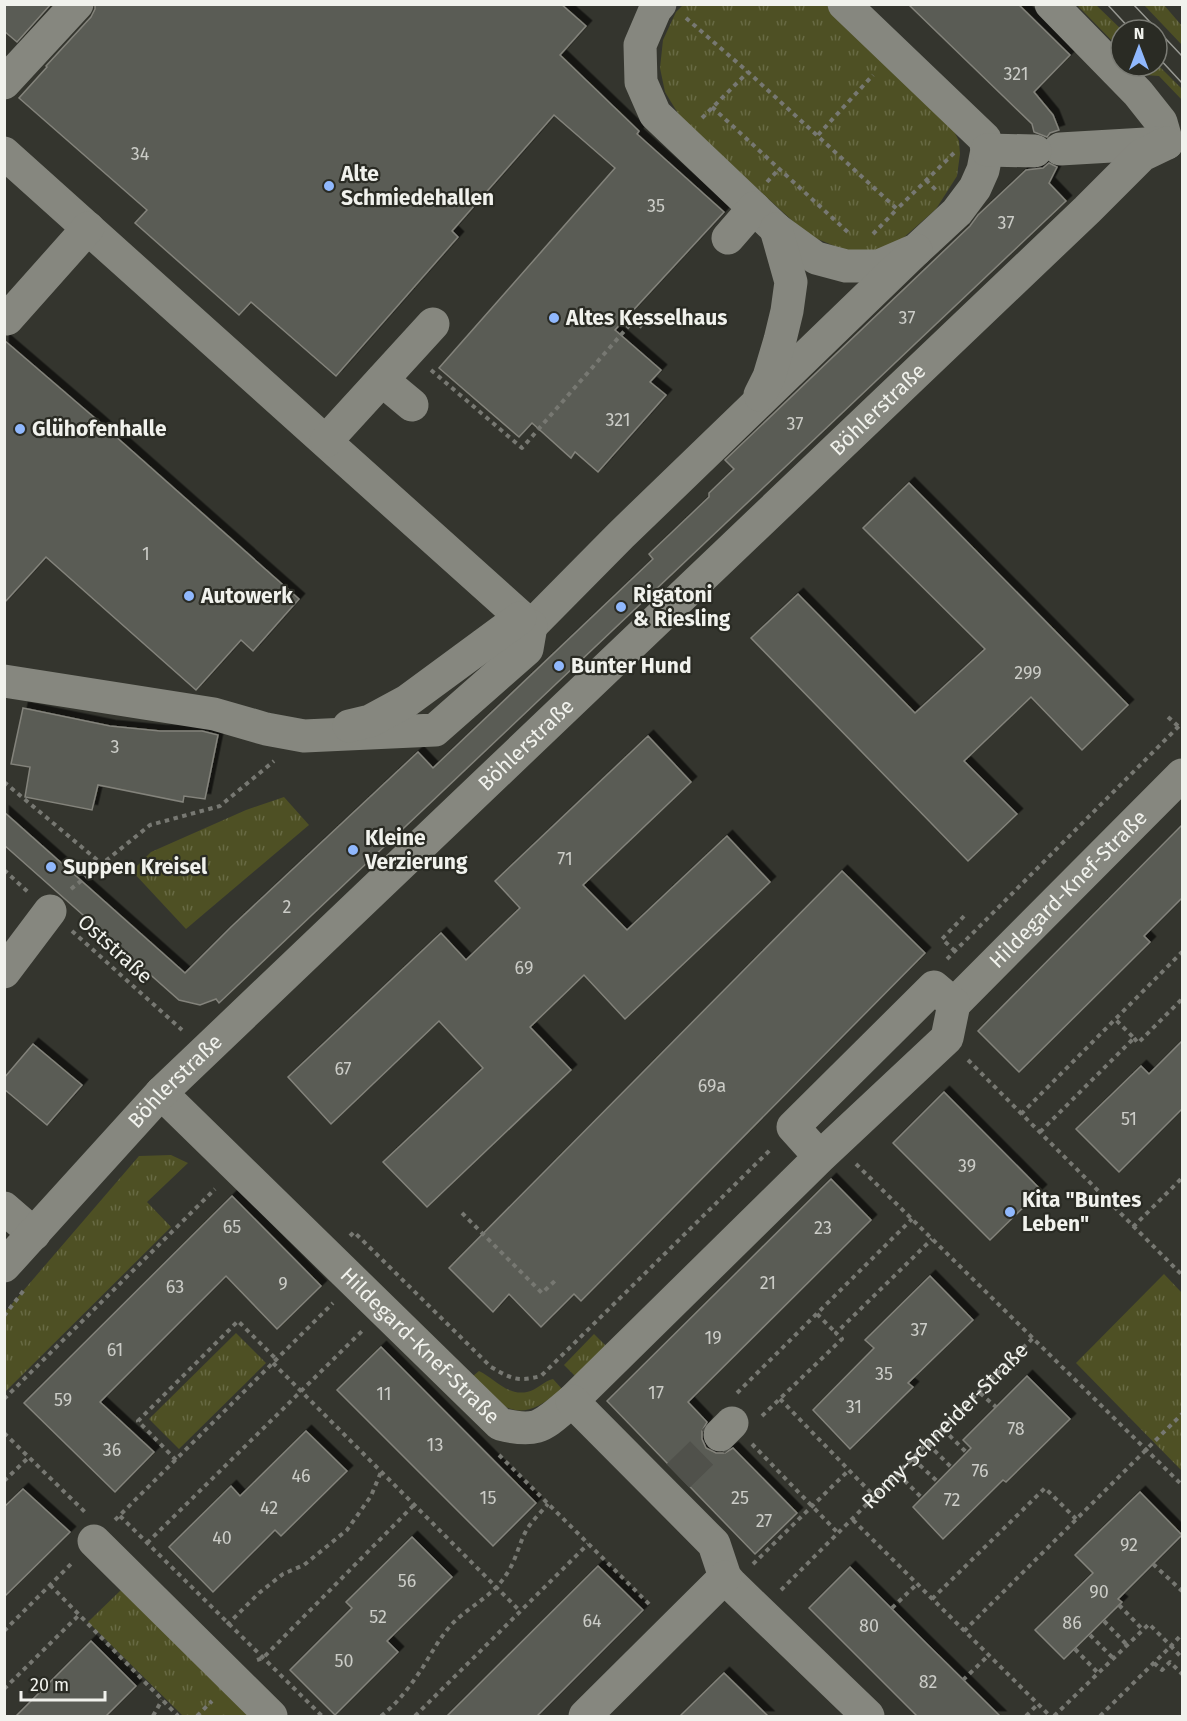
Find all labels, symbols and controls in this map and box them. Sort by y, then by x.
north arrow [1109,18,1169,78]
text: N [1134,24,1144,43]
house number: 321 [1003,63,1029,85]
house number: 34 [131,143,150,165]
place label: Alte Schmiedehallen [340,161,494,211]
marker: Alte Schmiedehallen [322,179,336,193]
house number: 35 [647,195,665,217]
house number: 37 [998,212,1014,234]
place label: Altes Kesselhaus [565,305,727,331]
house number: 37 [899,307,915,329]
marker: Altes Kesselhaus [547,311,561,325]
street label: Böhlerstraße [824,358,931,461]
house number: 321 [605,409,631,431]
house number: 37 [787,413,803,435]
place label: Glühofenhalle [32,416,167,442]
marker: Glühofenhalle [13,422,27,436]
house number: 1 [142,543,150,565]
place label: Rigatoni & Riesling [633,582,731,632]
place label: Autowerk [200,583,293,609]
marker: Autowerk [182,589,196,603]
marker: Rigatoni & Riesling [614,600,628,614]
place label: Bunter Hund [571,653,692,679]
marker: Bunter Hund [552,659,566,673]
house number: 299 [1014,662,1042,684]
street label: Böhlerstraße [473,693,579,797]
house number: 3 [111,736,119,758]
street label: Hildegard-Knef-Straße [984,805,1153,974]
place label: Kleine Verzierung [364,825,468,875]
marker: Kleine Verzierung [346,843,360,857]
house number: 71 [557,848,573,870]
place label: Suppen Kreisel [63,854,208,880]
marker: Suppen Kreisel [44,860,58,874]
house number: 2 [283,896,292,918]
street label: Oststraße [72,909,158,989]
house number: 69 [515,957,533,979]
street label: Böhlerstraße [122,1029,228,1134]
house number: 67 [334,1058,352,1080]
house number: 69a [698,1075,726,1097]
house number: 51 [1121,1108,1137,1130]
house number: 39 [958,1155,976,1177]
place label: Kita "Buntes Leben" [1022,1187,1141,1237]
marker: Kita "Buntes Leben" [1003,1205,1017,1219]
house number: 65 [223,1216,241,1238]
house number: 23 [814,1217,832,1239]
street label: Hildegard-Knef-Straße [335,1262,505,1430]
house number: 21 [760,1272,776,1294]
house number: 9 [278,1273,288,1295]
house number: 63 [166,1276,184,1298]
house number: 37 [911,1319,927,1341]
house number: 19 [704,1327,722,1349]
street label: Romy-Schneider-Straße [856,1337,1034,1515]
house number: 61 [107,1339,123,1361]
house number: 35 [875,1363,893,1385]
house number: 17 [648,1382,664,1404]
house number: 11 [376,1383,392,1405]
house number: 59 [54,1389,72,1411]
house number: 31 [846,1396,862,1418]
house number: 78 [1007,1418,1025,1440]
house number: 13 [427,1434,443,1456]
house number: 36 [103,1439,121,1461]
house number: 76 [971,1460,989,1482]
house number: 46 [291,1465,311,1487]
house number: 15 [480,1487,496,1509]
house number: 25 [731,1487,749,1509]
house number: 72 [944,1489,960,1511]
house number: 42 [260,1497,278,1519]
house number: 27 [756,1510,772,1532]
house number: 40 [212,1527,232,1549]
house number: 92 [1120,1534,1138,1556]
house number: 56 [398,1570,416,1592]
house number: 90 [1089,1581,1109,1603]
house number: 52 [369,1606,387,1628]
house number: 64 [582,1610,602,1632]
house number: 86 [1062,1612,1082,1634]
house number: 80 [859,1615,879,1637]
house number: 50 [334,1650,354,1672]
scale bar [21,1664,105,1702]
house number: 82 [919,1671,937,1693]
text: 20 m [30,1674,69,1696]

